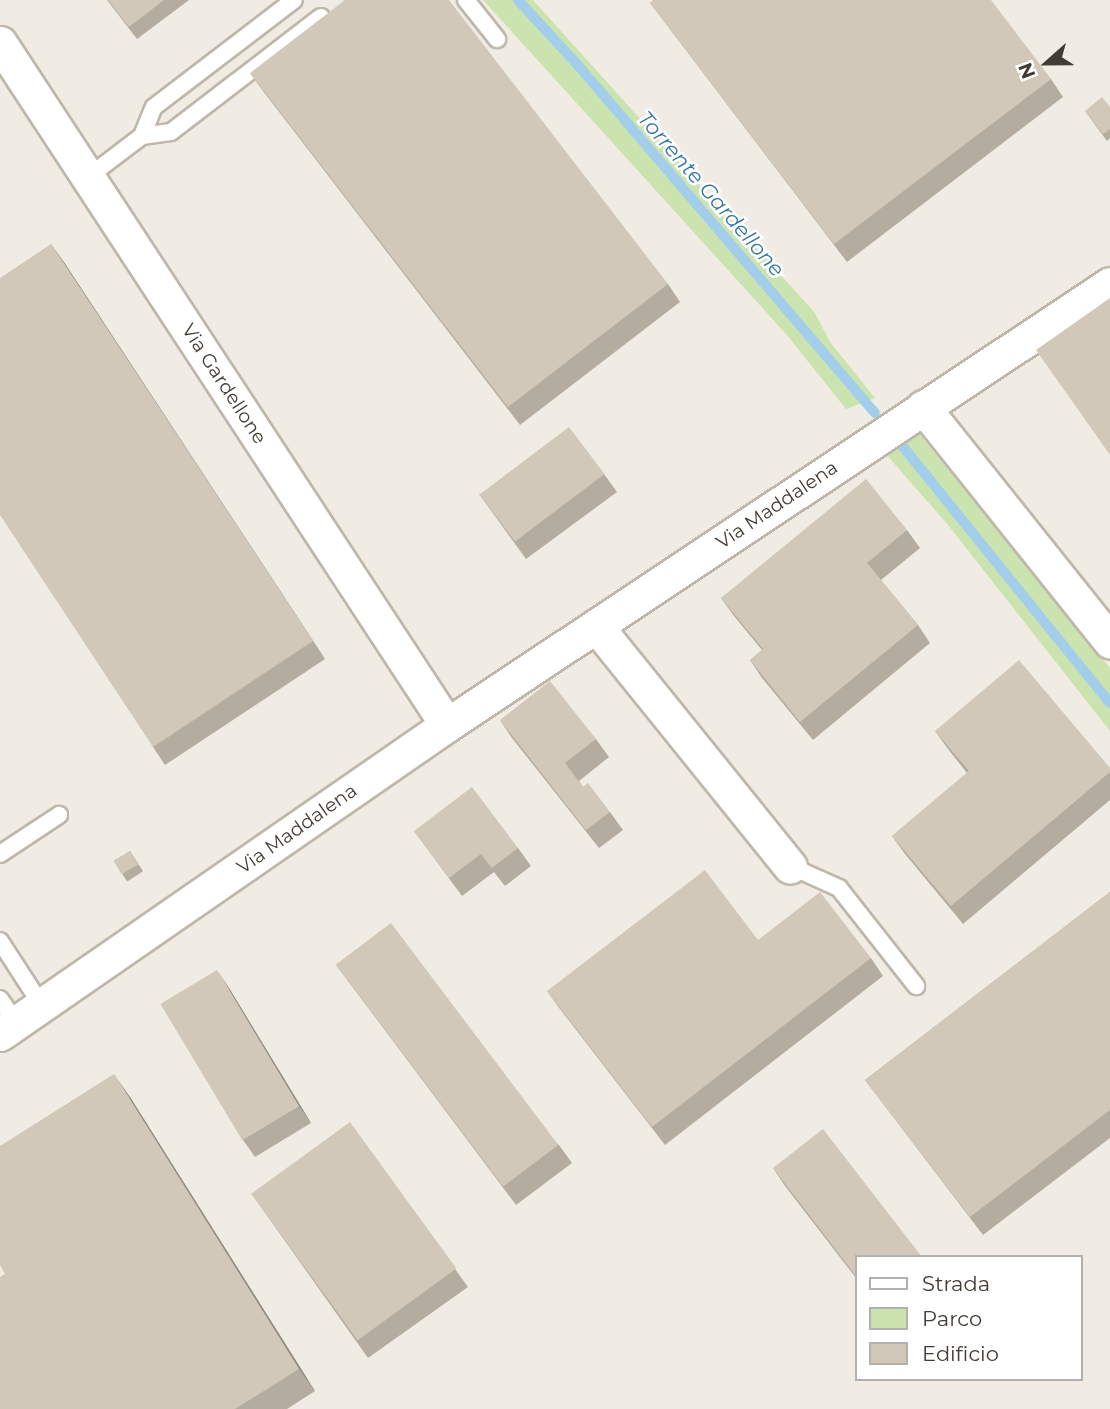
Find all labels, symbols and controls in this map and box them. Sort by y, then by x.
north arrow [1012,28,1082,98]
text: N [1013,59,1040,82]
water label: Torrente Gardellone [632,106,790,282]
street label: Via Gardellone [177,320,271,448]
street label: Via Maddalena [712,456,842,554]
street label: Via Maddalena [233,779,361,879]
legend [855,1255,1082,1381]
text: Strada [922,1271,990,1296]
text: Parco [922,1306,982,1331]
text: Edificio [922,1341,999,1366]

